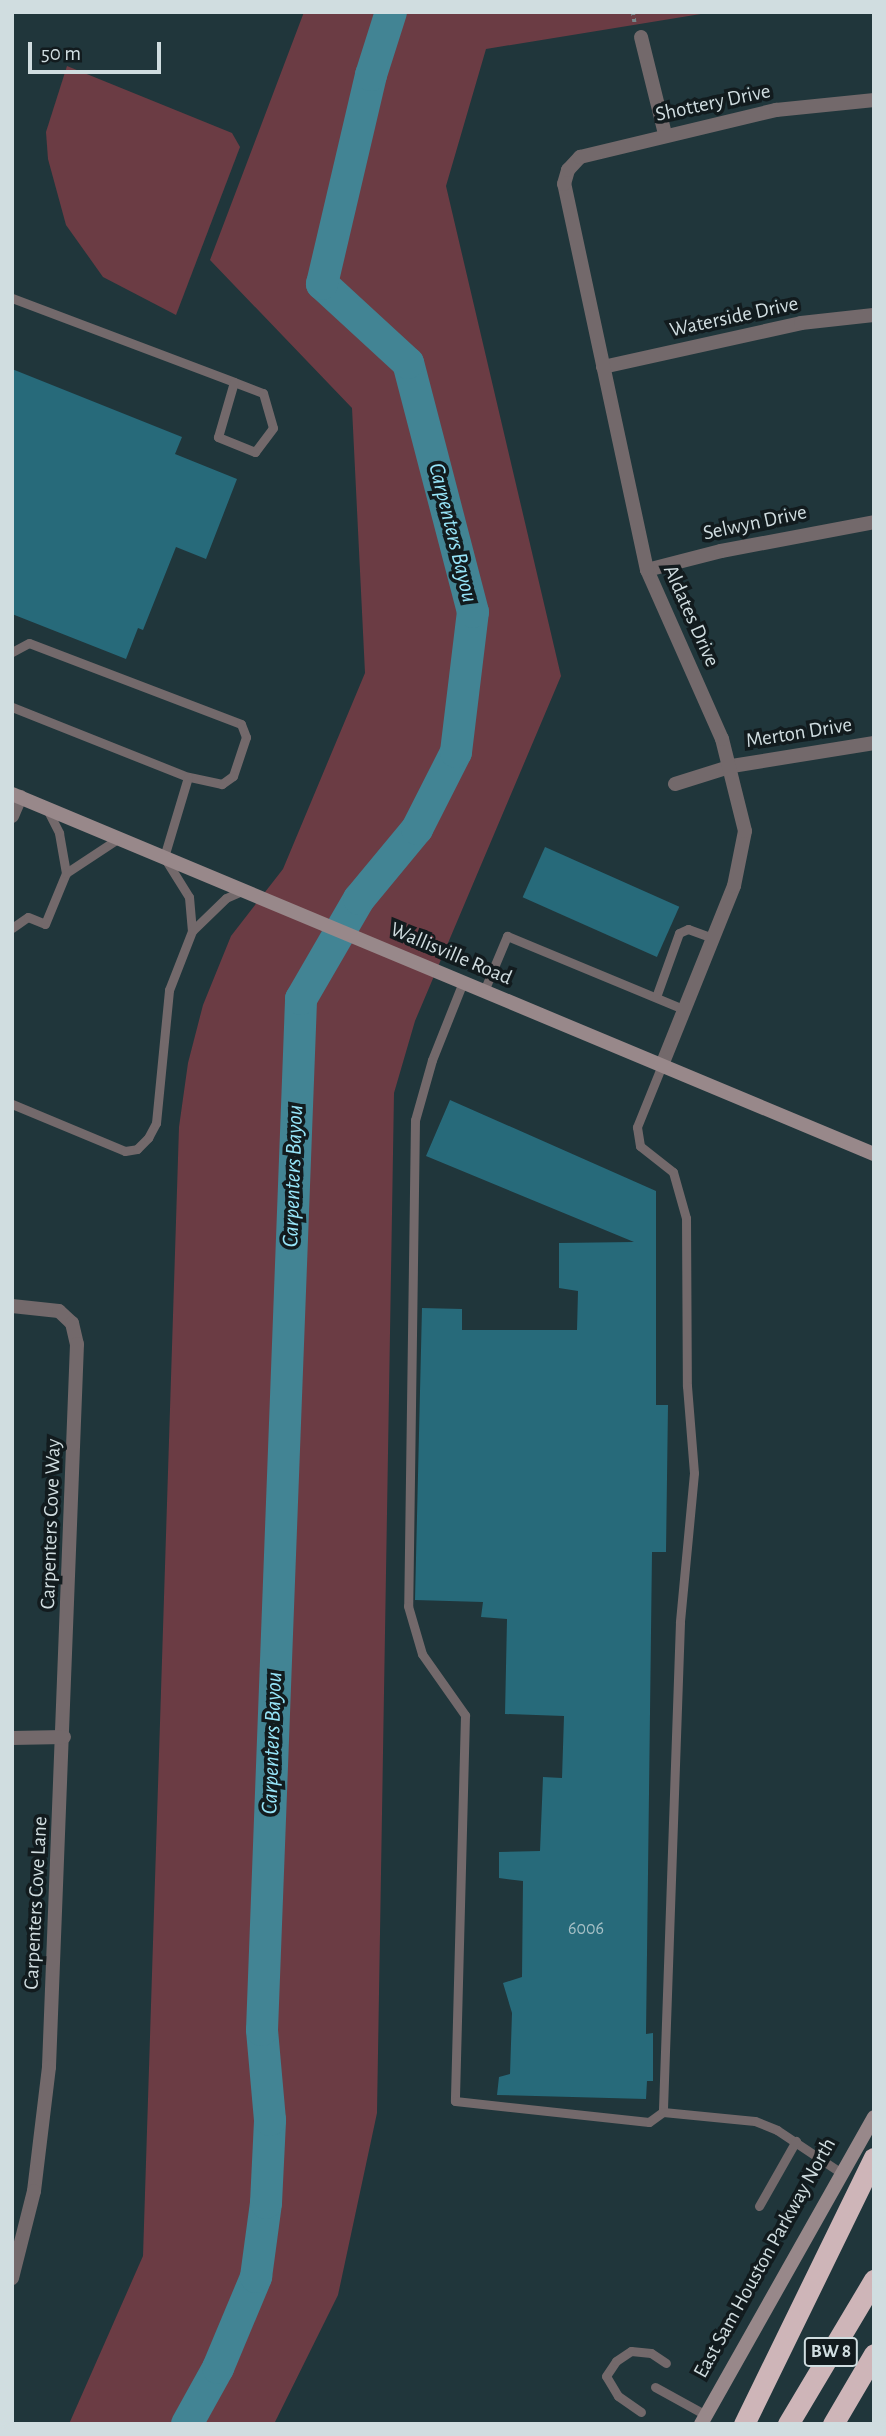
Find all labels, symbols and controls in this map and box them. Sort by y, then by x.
scale bar [32,28,164,72]
text: 50 m [41,43,81,64]
street label: Shottery Drive [653,79,773,127]
street label: Waterside Drive [667,291,801,343]
water label: Carpenters Bayou [421,460,483,606]
street label: Selwyn Drive [701,500,809,546]
street label: Aldates Drive [657,561,725,671]
street label: Merton Drive [744,712,854,754]
street label: Wallisville Road [386,917,516,991]
water label: Carpenters Bayou [278,1104,310,1248]
street label: Carpenters Cove Way [35,1438,67,1610]
water label: Carpenters Bayou [257,1671,289,1815]
street label: Carpenters Cove Lane [19,1816,53,1990]
house number: 6006 [568,1918,604,1940]
street label: East Sam Houston Parkway North [688,2134,842,2382]
road number: BW 8 [803,2336,859,2368]

